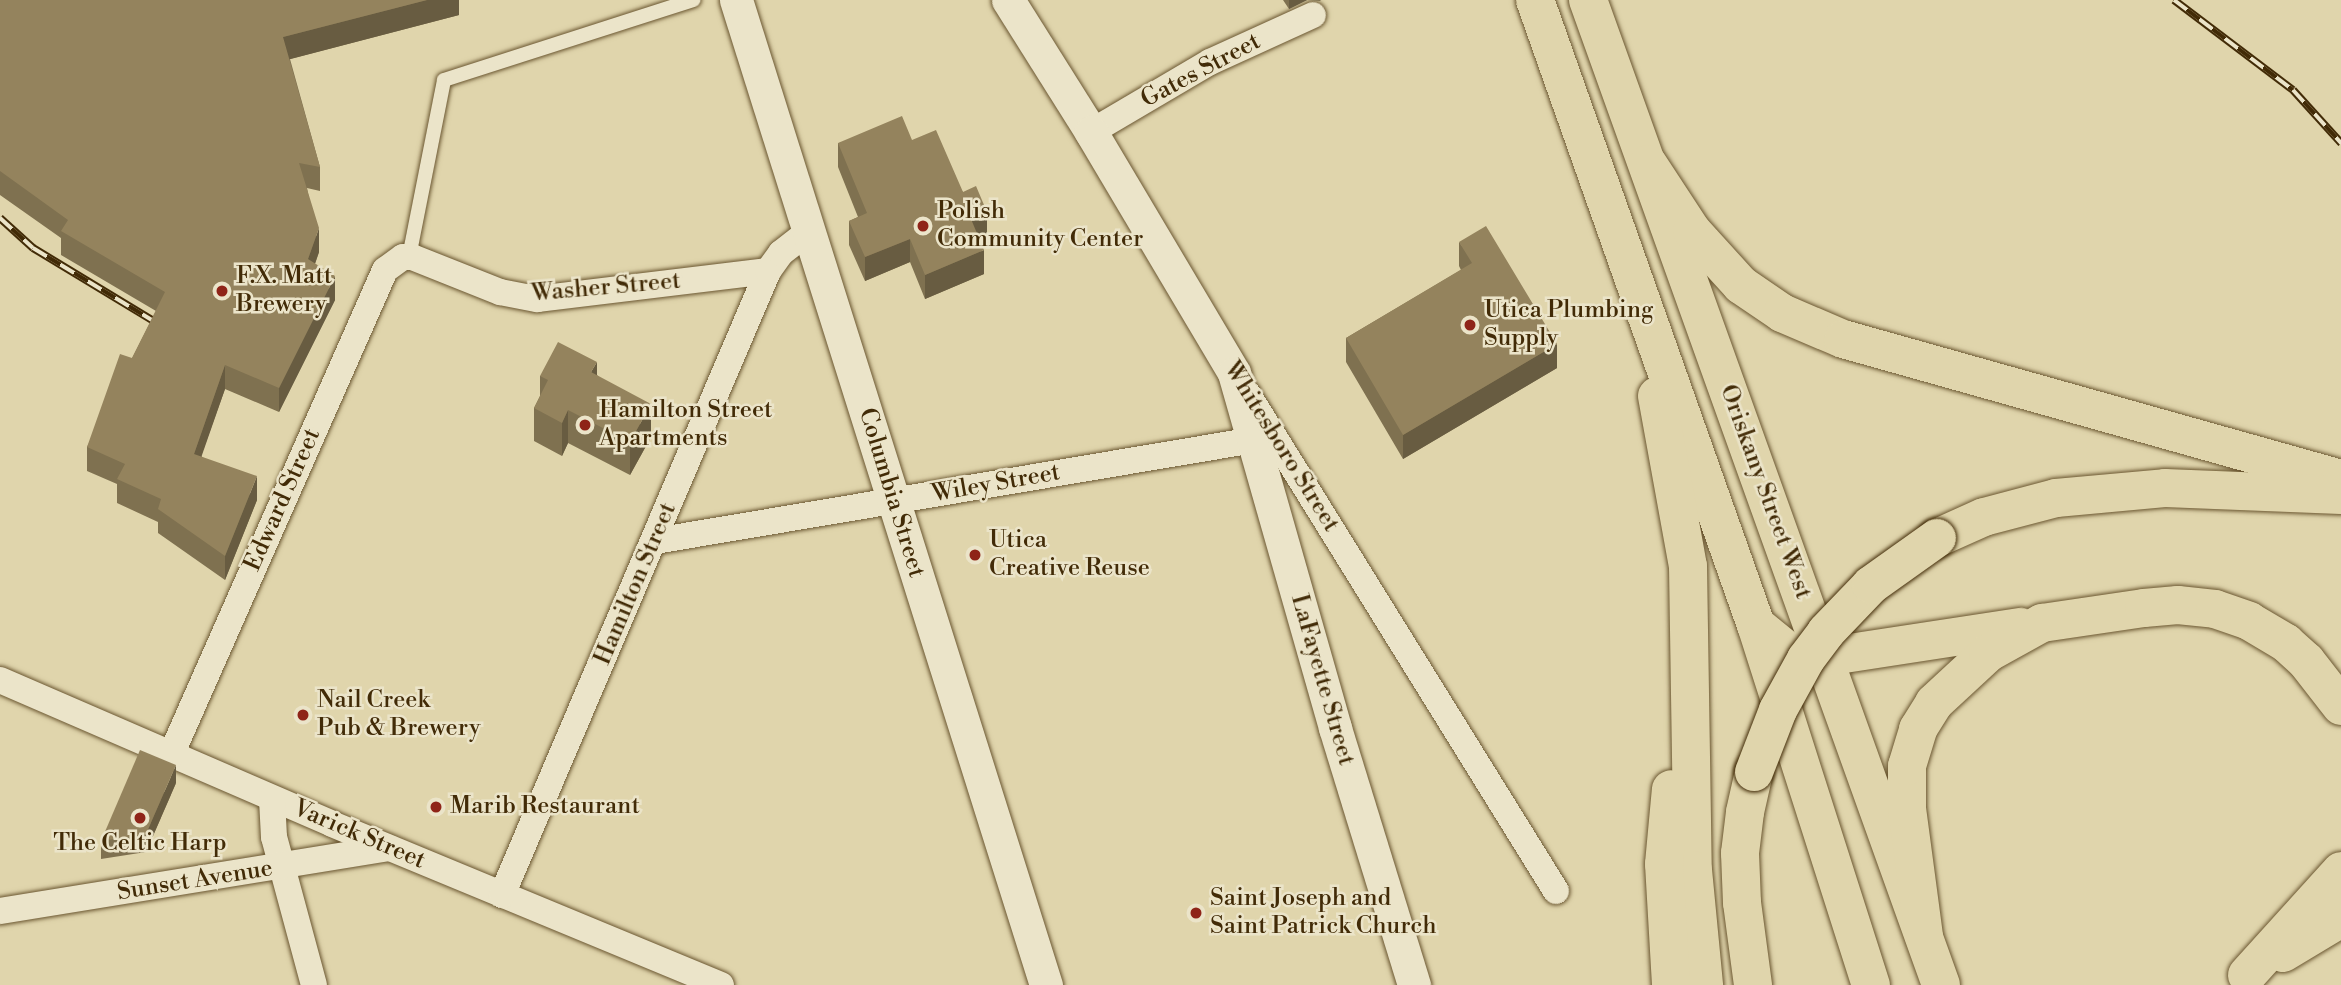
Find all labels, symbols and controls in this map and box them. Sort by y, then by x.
street label: Gates Street [1136,28,1266,114]
place label: Polish Community Center [937,198,1143,254]
marker: Polish Community Center [915,218,931,234]
place label: F.X. Matt Brewery [236,263,332,319]
street label: Washer Street [530,267,682,309]
marker: F.X. Matt Brewery [214,283,230,299]
place label: Utica Plumbing Supply [1484,297,1653,353]
marker: Utica Plumbing Supply [1462,317,1478,333]
street label: Whitesboro Street [1217,356,1345,538]
street label: Oriskany Street West [1713,381,1817,603]
place label: Hamilton Street Apartments [599,397,773,453]
street label: Columbia Street [852,405,930,581]
marker: Hamilton Street Apartments [577,417,593,433]
street label: Edward Street [239,424,327,576]
street label: Wiley Street [930,459,1062,509]
street label: Hamilton Street [589,498,683,670]
place label: Utica Creative Reuse [989,527,1150,583]
marker: Utica Creative Reuse [967,547,983,563]
street label: LaFayette Street [1284,591,1360,769]
place label: Nail Creek Pub & Brewery [317,687,481,743]
marker: Nail Creek Pub & Brewery [295,707,311,723]
place label: Marib Restaurant [450,793,640,821]
street label: Varick Street [289,794,429,876]
marker: Marib Restaurant [428,799,444,815]
marker: The Celtic Harp [132,810,148,826]
place label: The Celtic Harp [53,830,227,858]
street label: Sunset Avenue [115,855,275,907]
place label: Saint Joseph and Saint Patrick Church [1210,885,1437,941]
marker: Saint Joseph and Saint Patrick Church [1188,905,1204,921]

